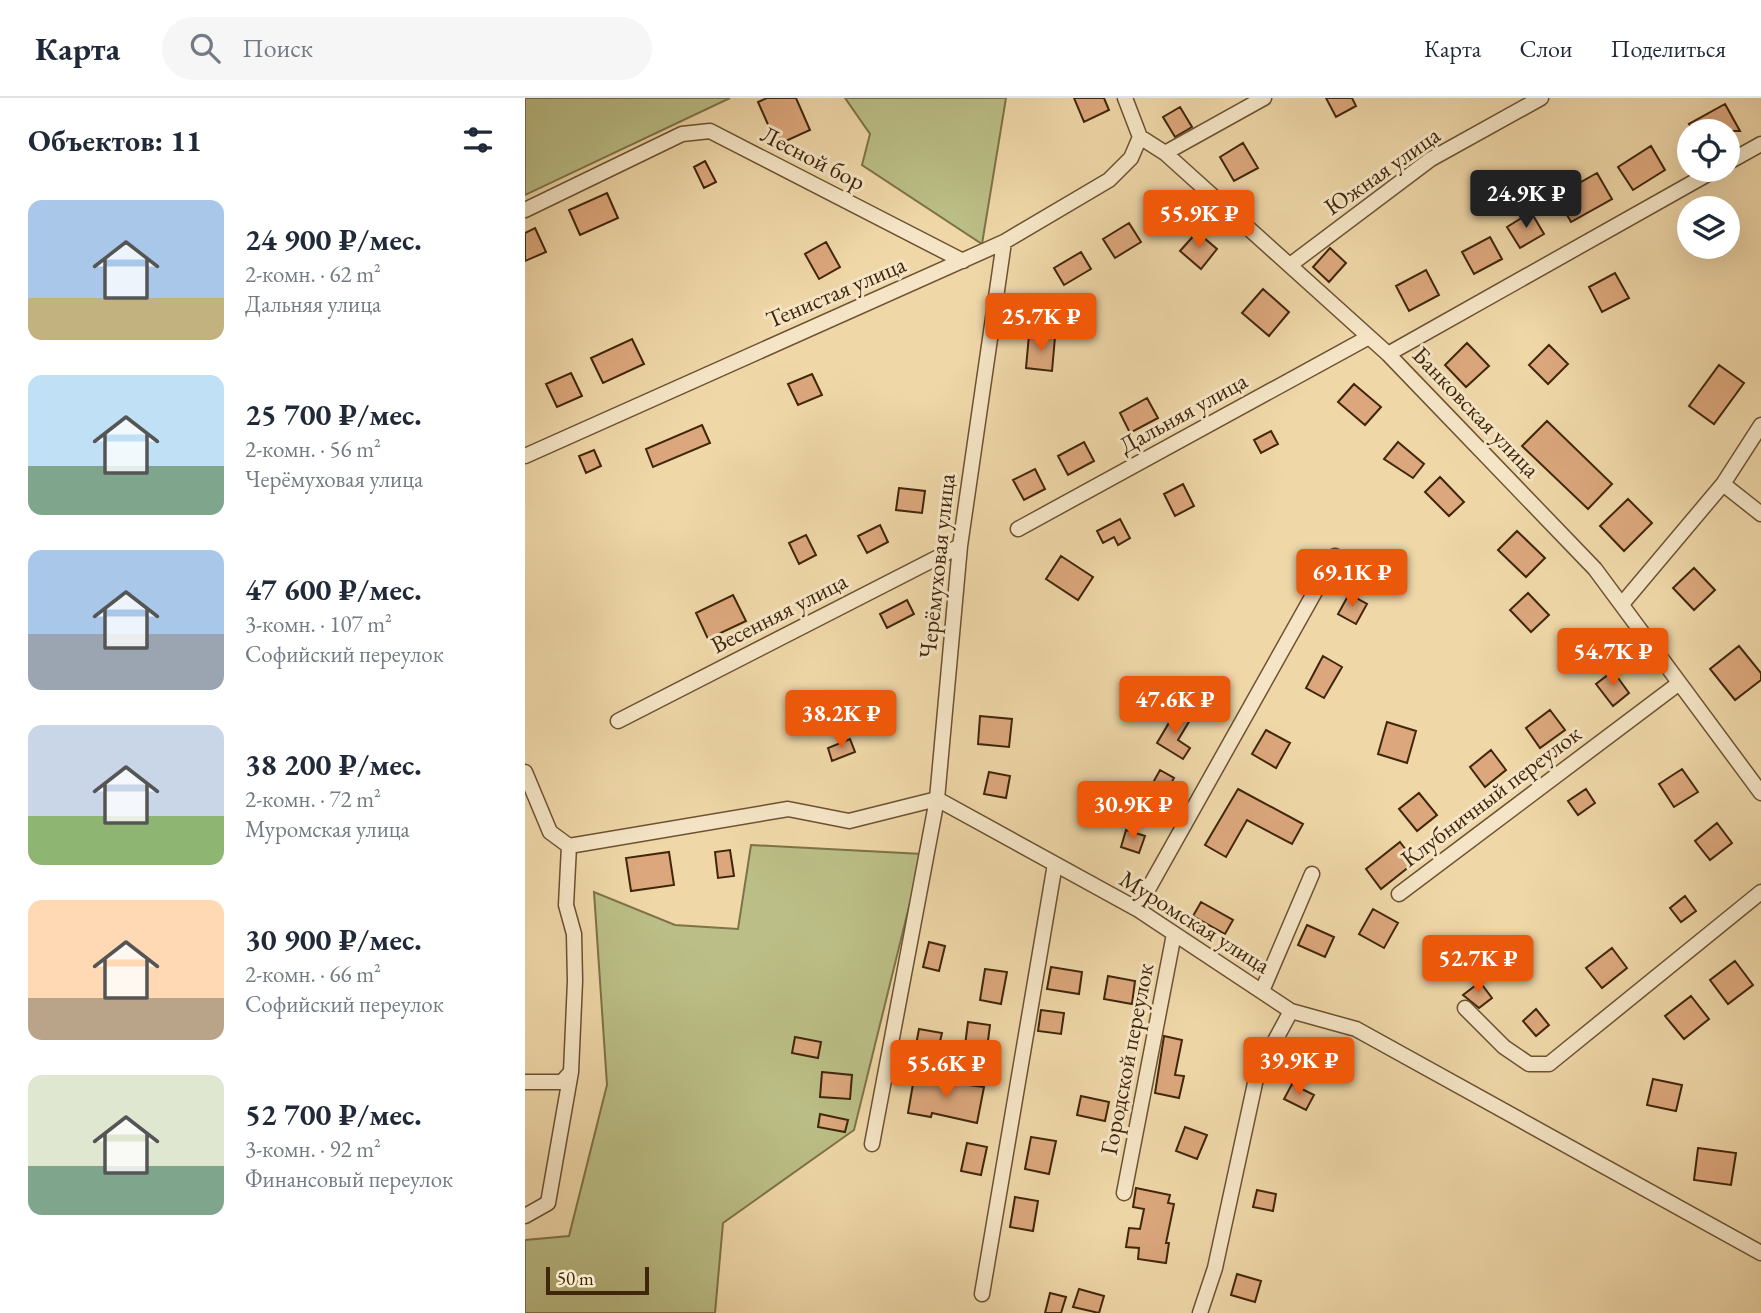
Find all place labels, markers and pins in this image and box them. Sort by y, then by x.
pin: 24.9K ₽ [1461,170,1591,230]
pin: 55.9K ₽ [1134,190,1264,250]
pin: 25.7K ₽ [976,294,1106,353]
pin: 69.1K ₽ [1287,550,1417,609]
pin: 54.7K ₽ [1548,628,1678,688]
pin: 47.6K ₽ [1110,676,1240,736]
pin: 38.2K ₽ [776,690,906,750]
pin: 30.9K ₽ [1068,782,1198,841]
pin: 52.7K ₽ [1413,936,1543,995]
pin: 39.9K ₽ [1234,1038,1364,1097]
pin: 55.6K ₽ [881,1040,1011,1100]

